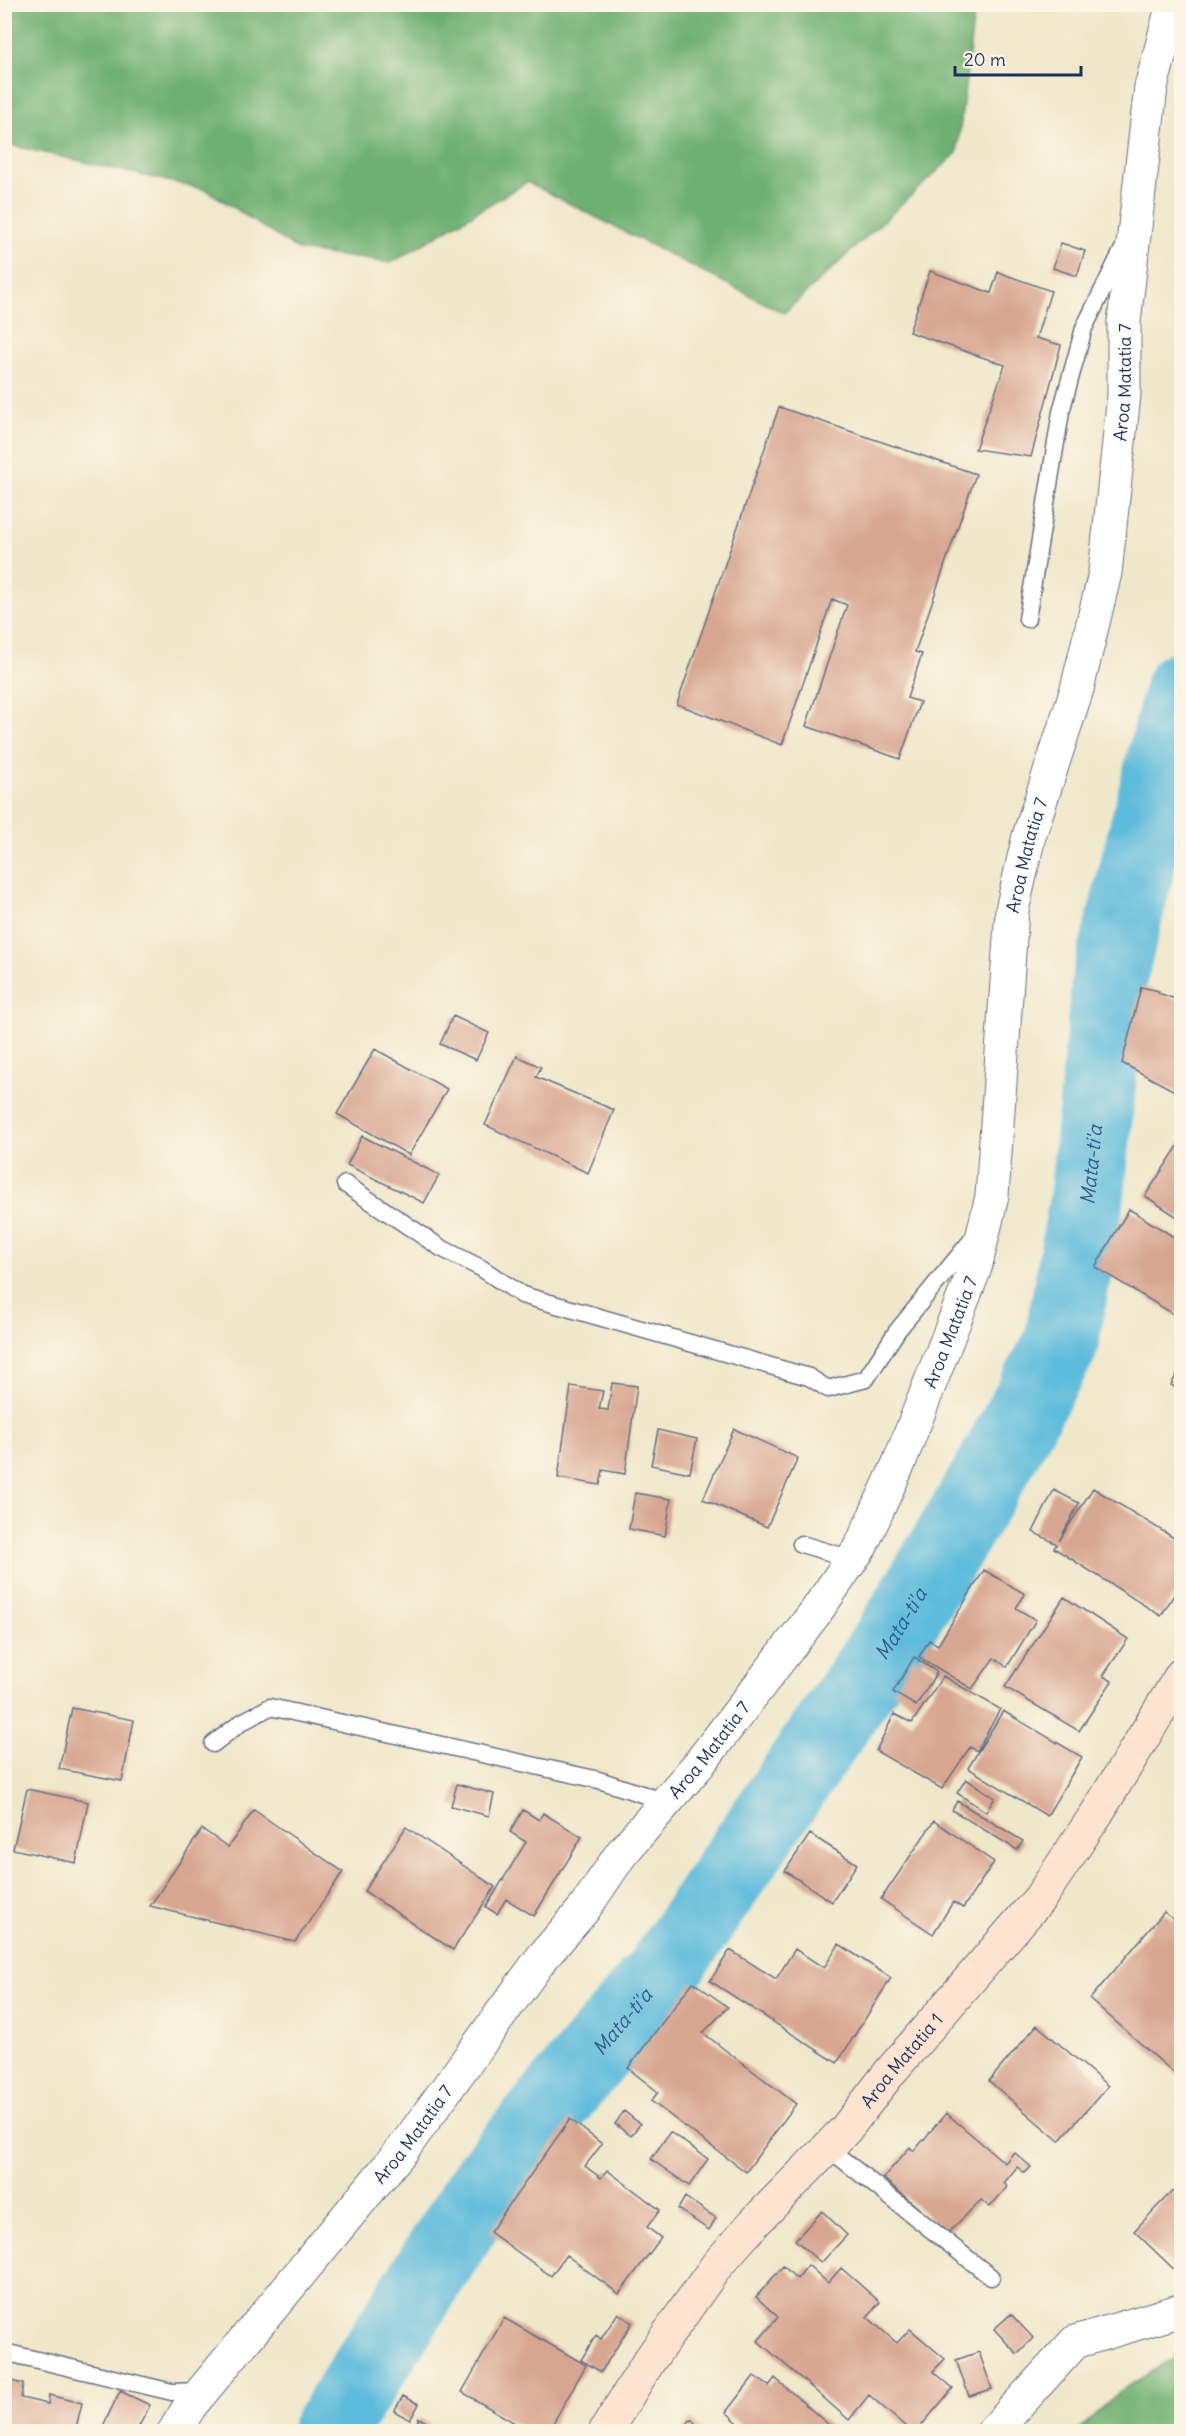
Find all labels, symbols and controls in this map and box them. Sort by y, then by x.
scale bar [955,39,1081,77]
text: 20 m [964,48,1006,71]
street label: Aroa Matatia 7 [1108,323,1136,442]
street label: Aroa Matatia 7 [1000,795,1052,915]
water label: Mata-ti'a [1074,1122,1107,1206]
street label: Aroa Matatia 7 [918,1273,982,1391]
water label: Mata-ti'a [868,1581,932,1664]
street label: Aroa Matatia 7 [663,1696,755,1803]
water label: Mata-ti'a [586,1981,658,2060]
street label: Aroa Matatia 1 [855,2008,947,2112]
street label: Aroa Matatia 7 [368,2080,457,2188]

